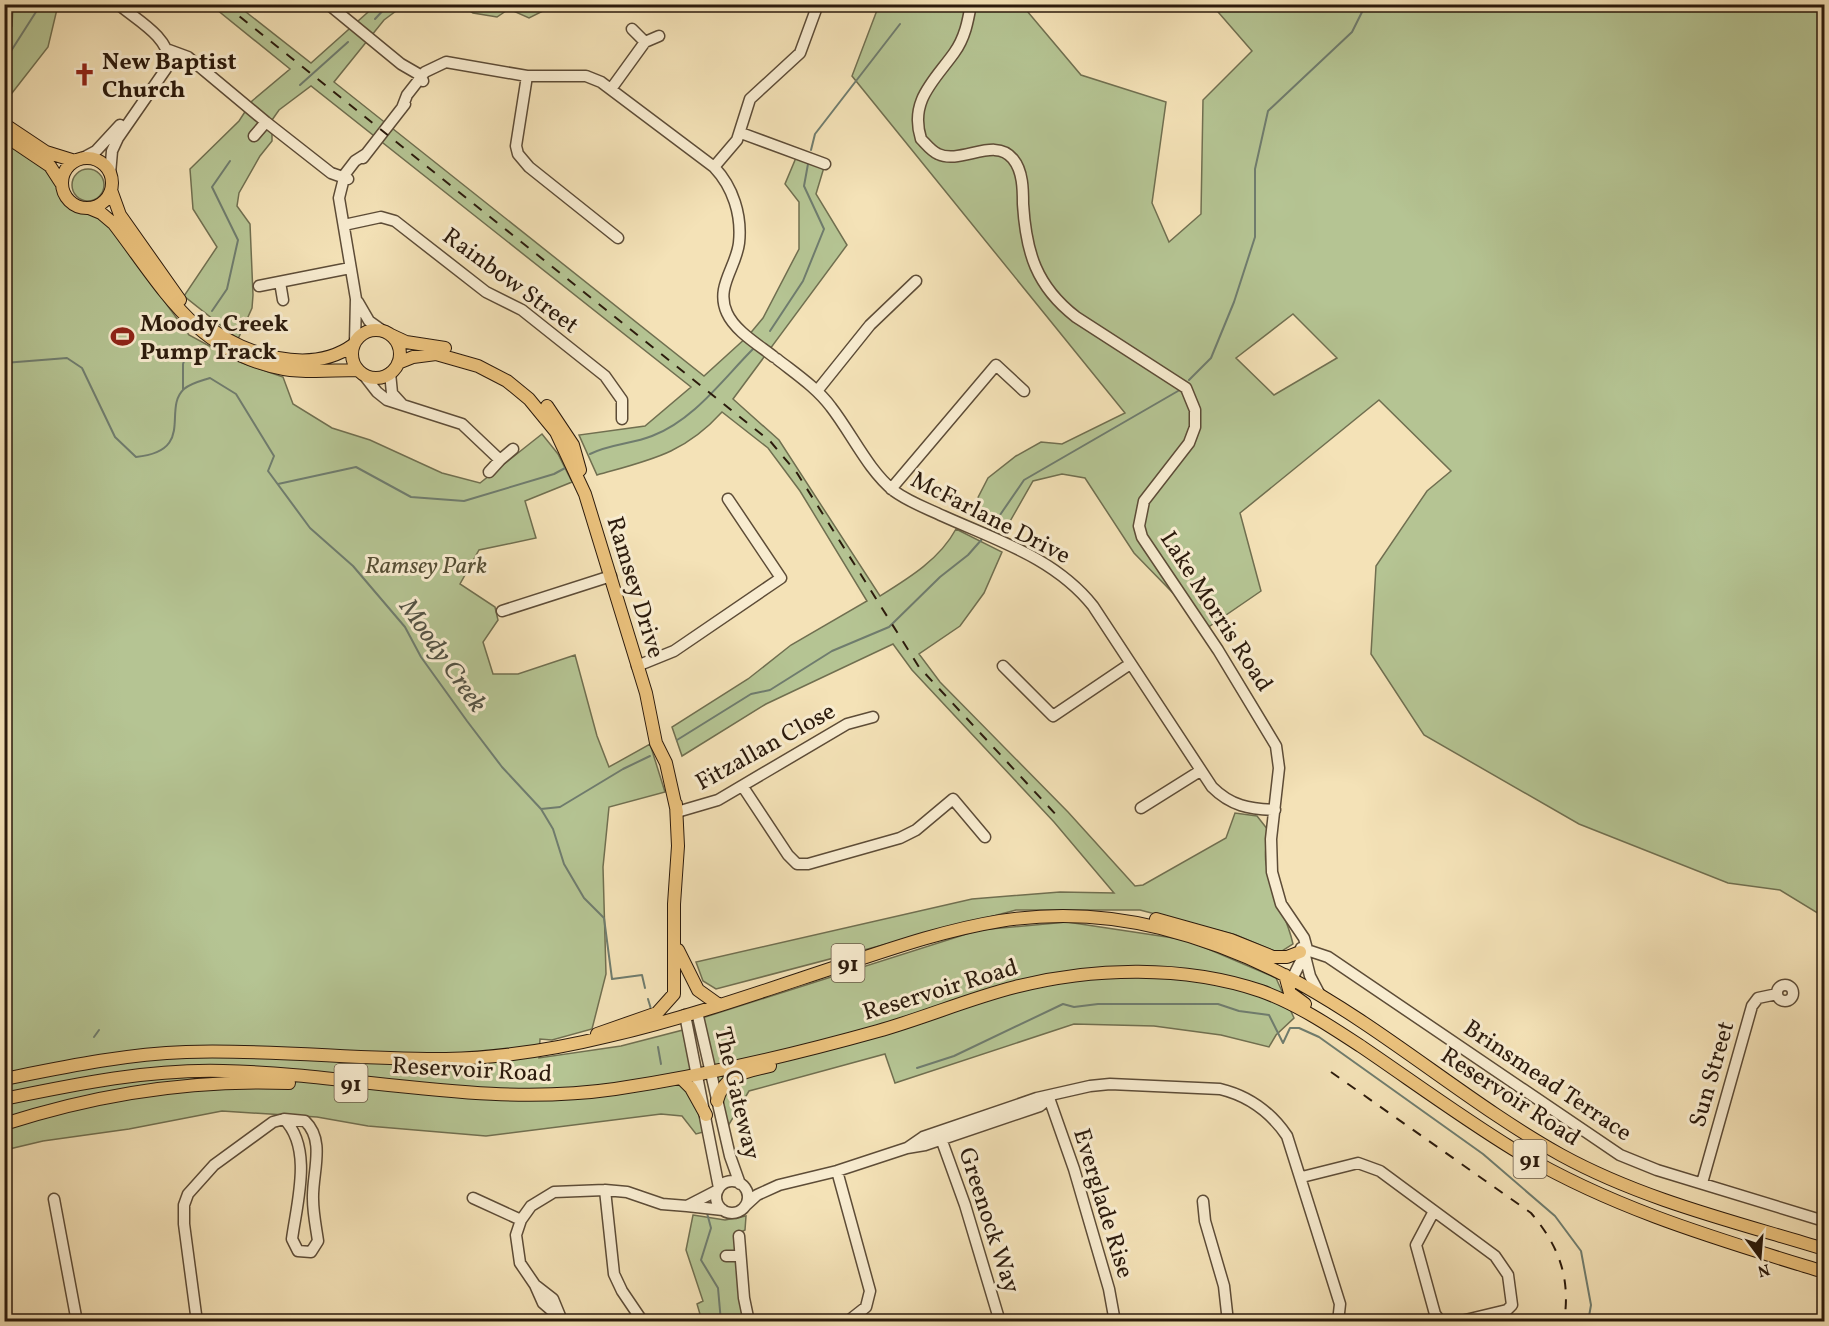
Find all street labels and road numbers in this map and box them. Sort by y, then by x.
street label: Rainbow Street [435,221,585,343]
street label: McFarlane Drive [904,464,1076,574]
street label: Ramsey Drive [596,512,672,663]
street label: Lake Morris Road [1151,525,1280,699]
street label: Fitzallan Close [690,695,842,800]
road number: 91 [832,944,864,982]
street label: Reservoir Road [859,951,1022,1031]
street label: Brinsmead Terrace [1456,1013,1638,1151]
street label: Sun Street [1682,1018,1744,1132]
street label: The Gateway [704,1024,768,1163]
street label: Reservoir Road [1433,1040,1586,1156]
street label: Reservoir Road [391,1050,553,1092]
road number: 91 [334,1064,368,1102]
street label: Everglade Rise [1063,1125,1141,1283]
road number: 91 [1514,1140,1546,1178]
street label: Greenock Way [949,1143,1028,1298]

